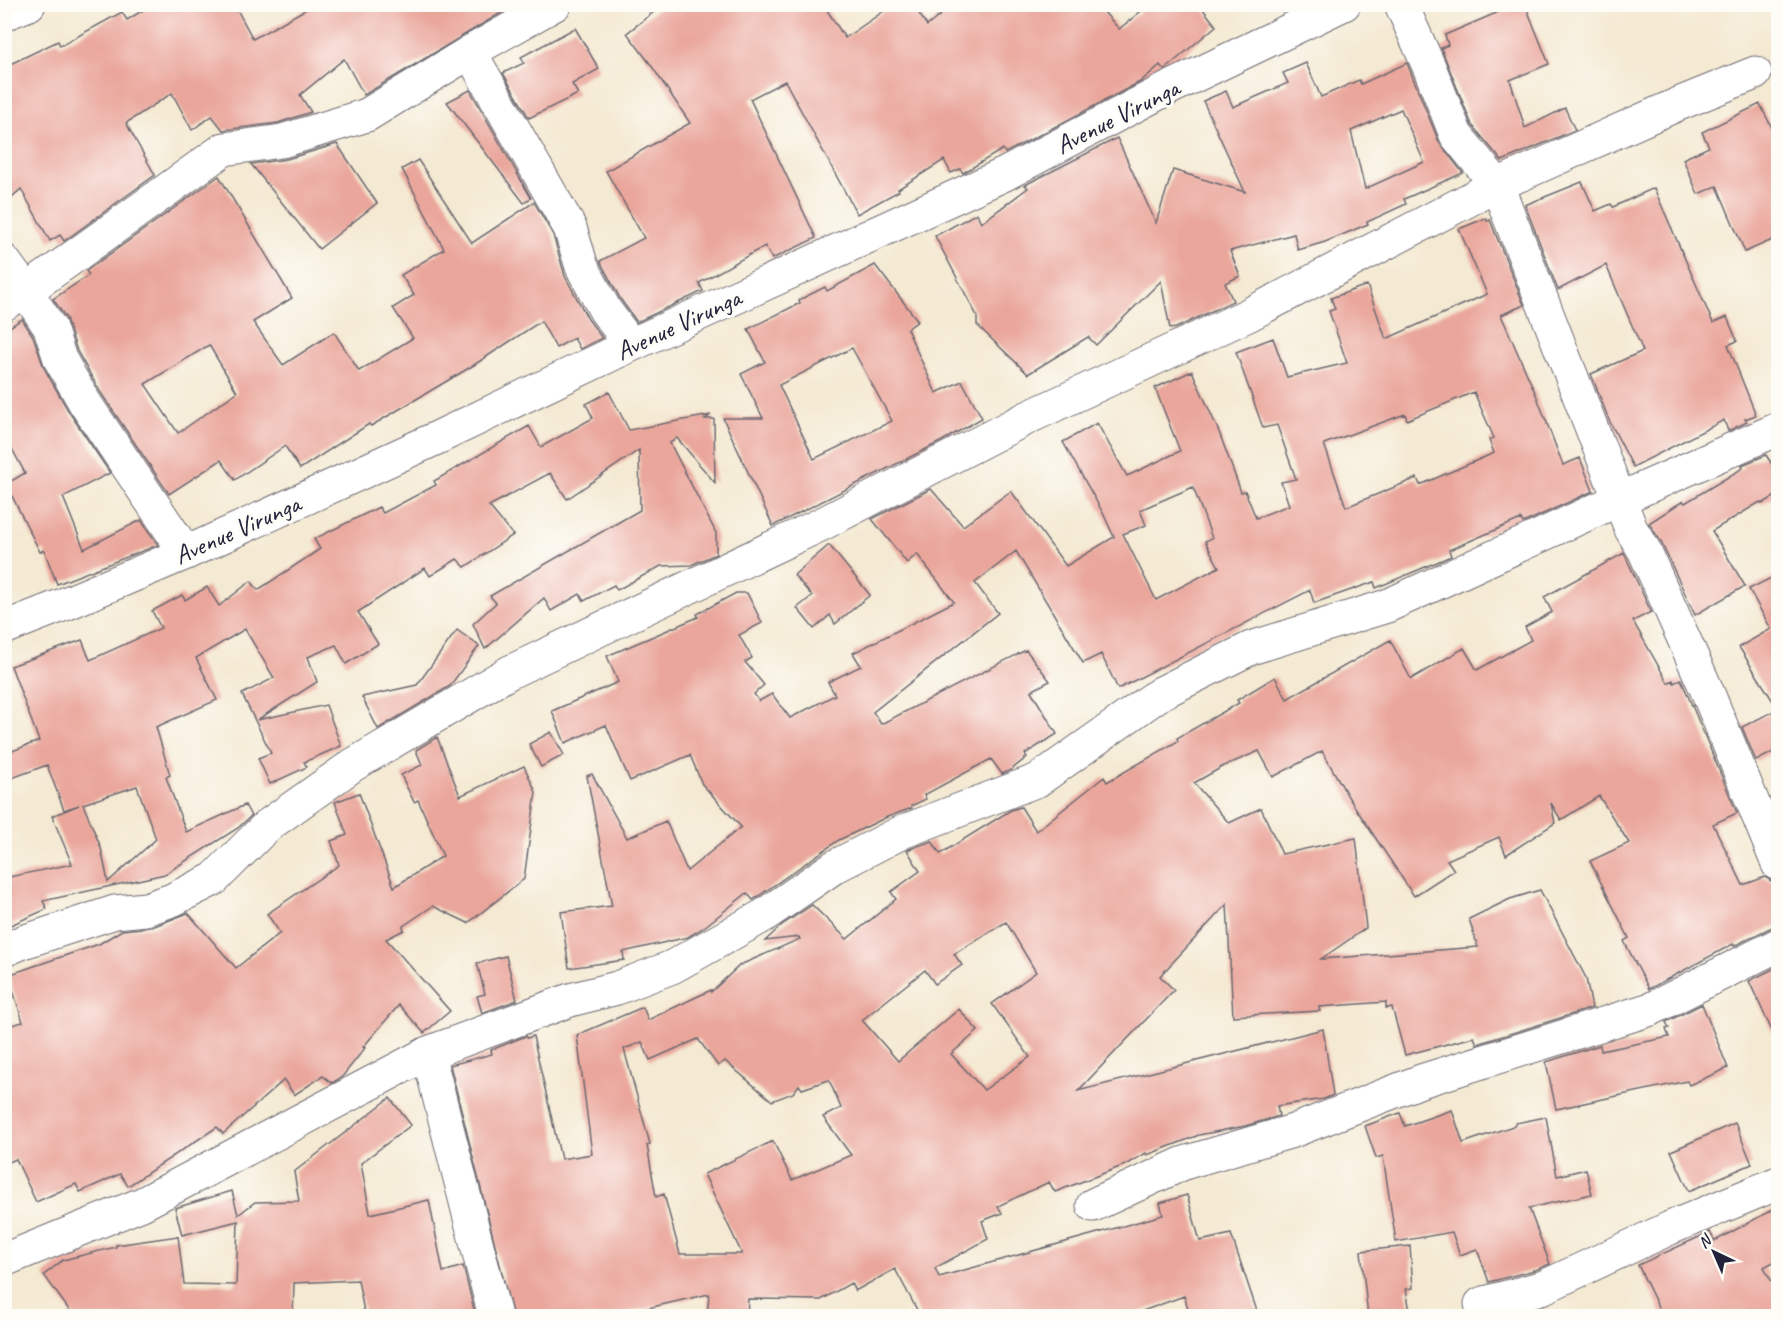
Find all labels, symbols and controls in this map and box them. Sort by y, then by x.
street label: Avenue Virunga [1050,70,1187,162]
street label: Avenue Virunga [610,280,748,368]
street label: Avenue Virunga [169,486,307,572]
north arrow [1684,1222,1744,1282]
text: N [1694,1229,1717,1253]

